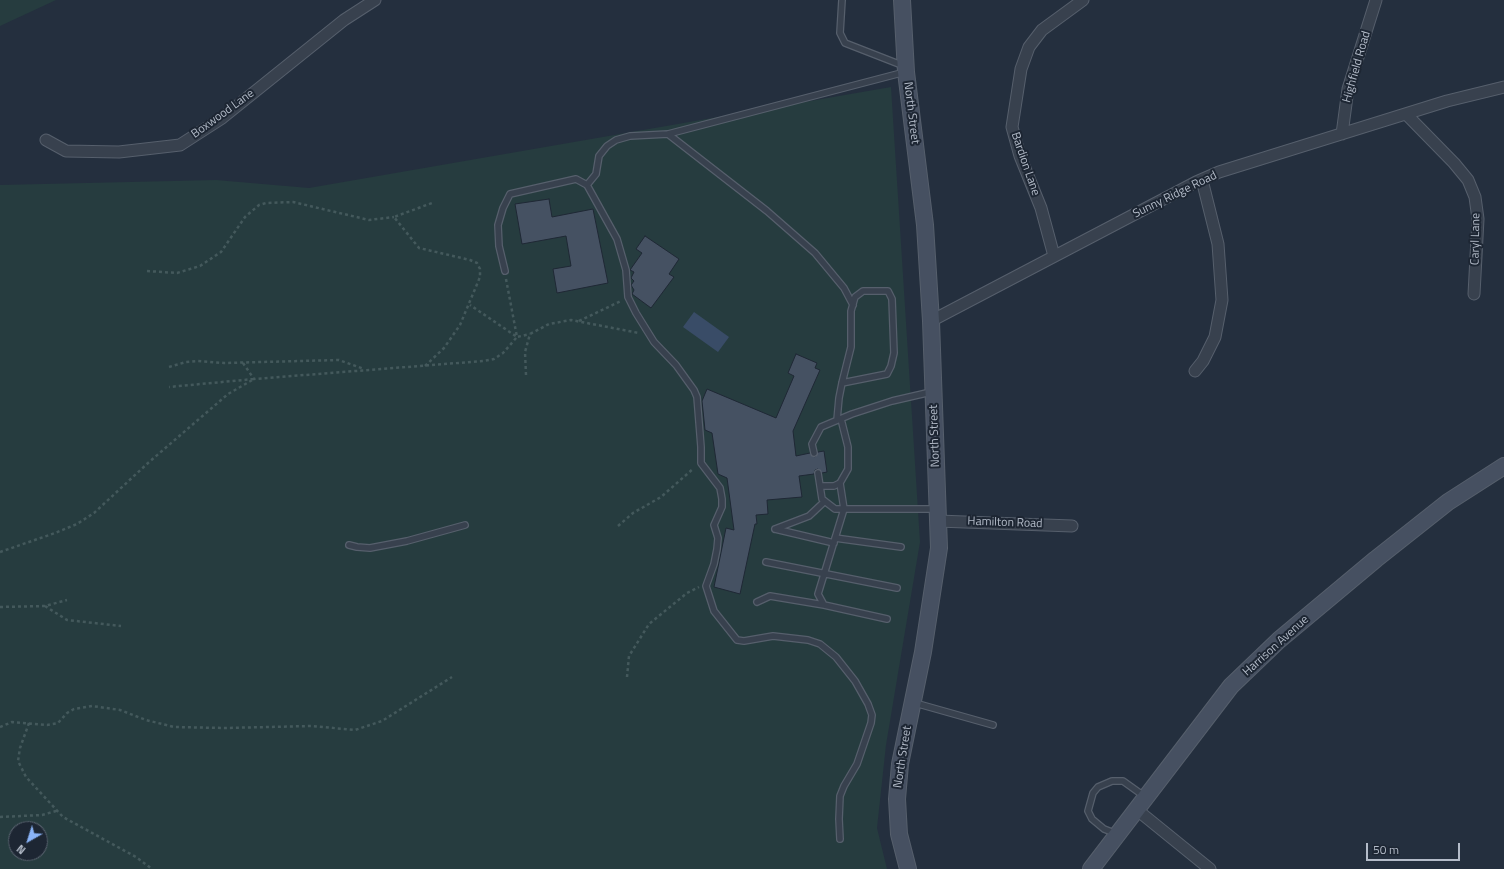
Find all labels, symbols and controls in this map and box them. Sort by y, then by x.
street label: Highfield Road [1340,30,1374,104]
street label: North Street [900,81,922,145]
street label: Boxwood Lane [189,86,257,142]
street label: Bardion Lane [1007,130,1043,198]
street label: Sunny Ridge Road [1131,169,1219,221]
street label: Caryl Lane [1468,213,1484,265]
street label: North Street [927,404,943,468]
street label: Hamilton Road [967,514,1043,532]
street label: Harrison Avenue [1240,613,1312,679]
street label: North Street [891,725,915,789]
north arrow [8,821,48,861]
scale bar [1368,835,1462,861]
text: 50 m [1373,840,1399,859]
text: N [13,841,29,858]

